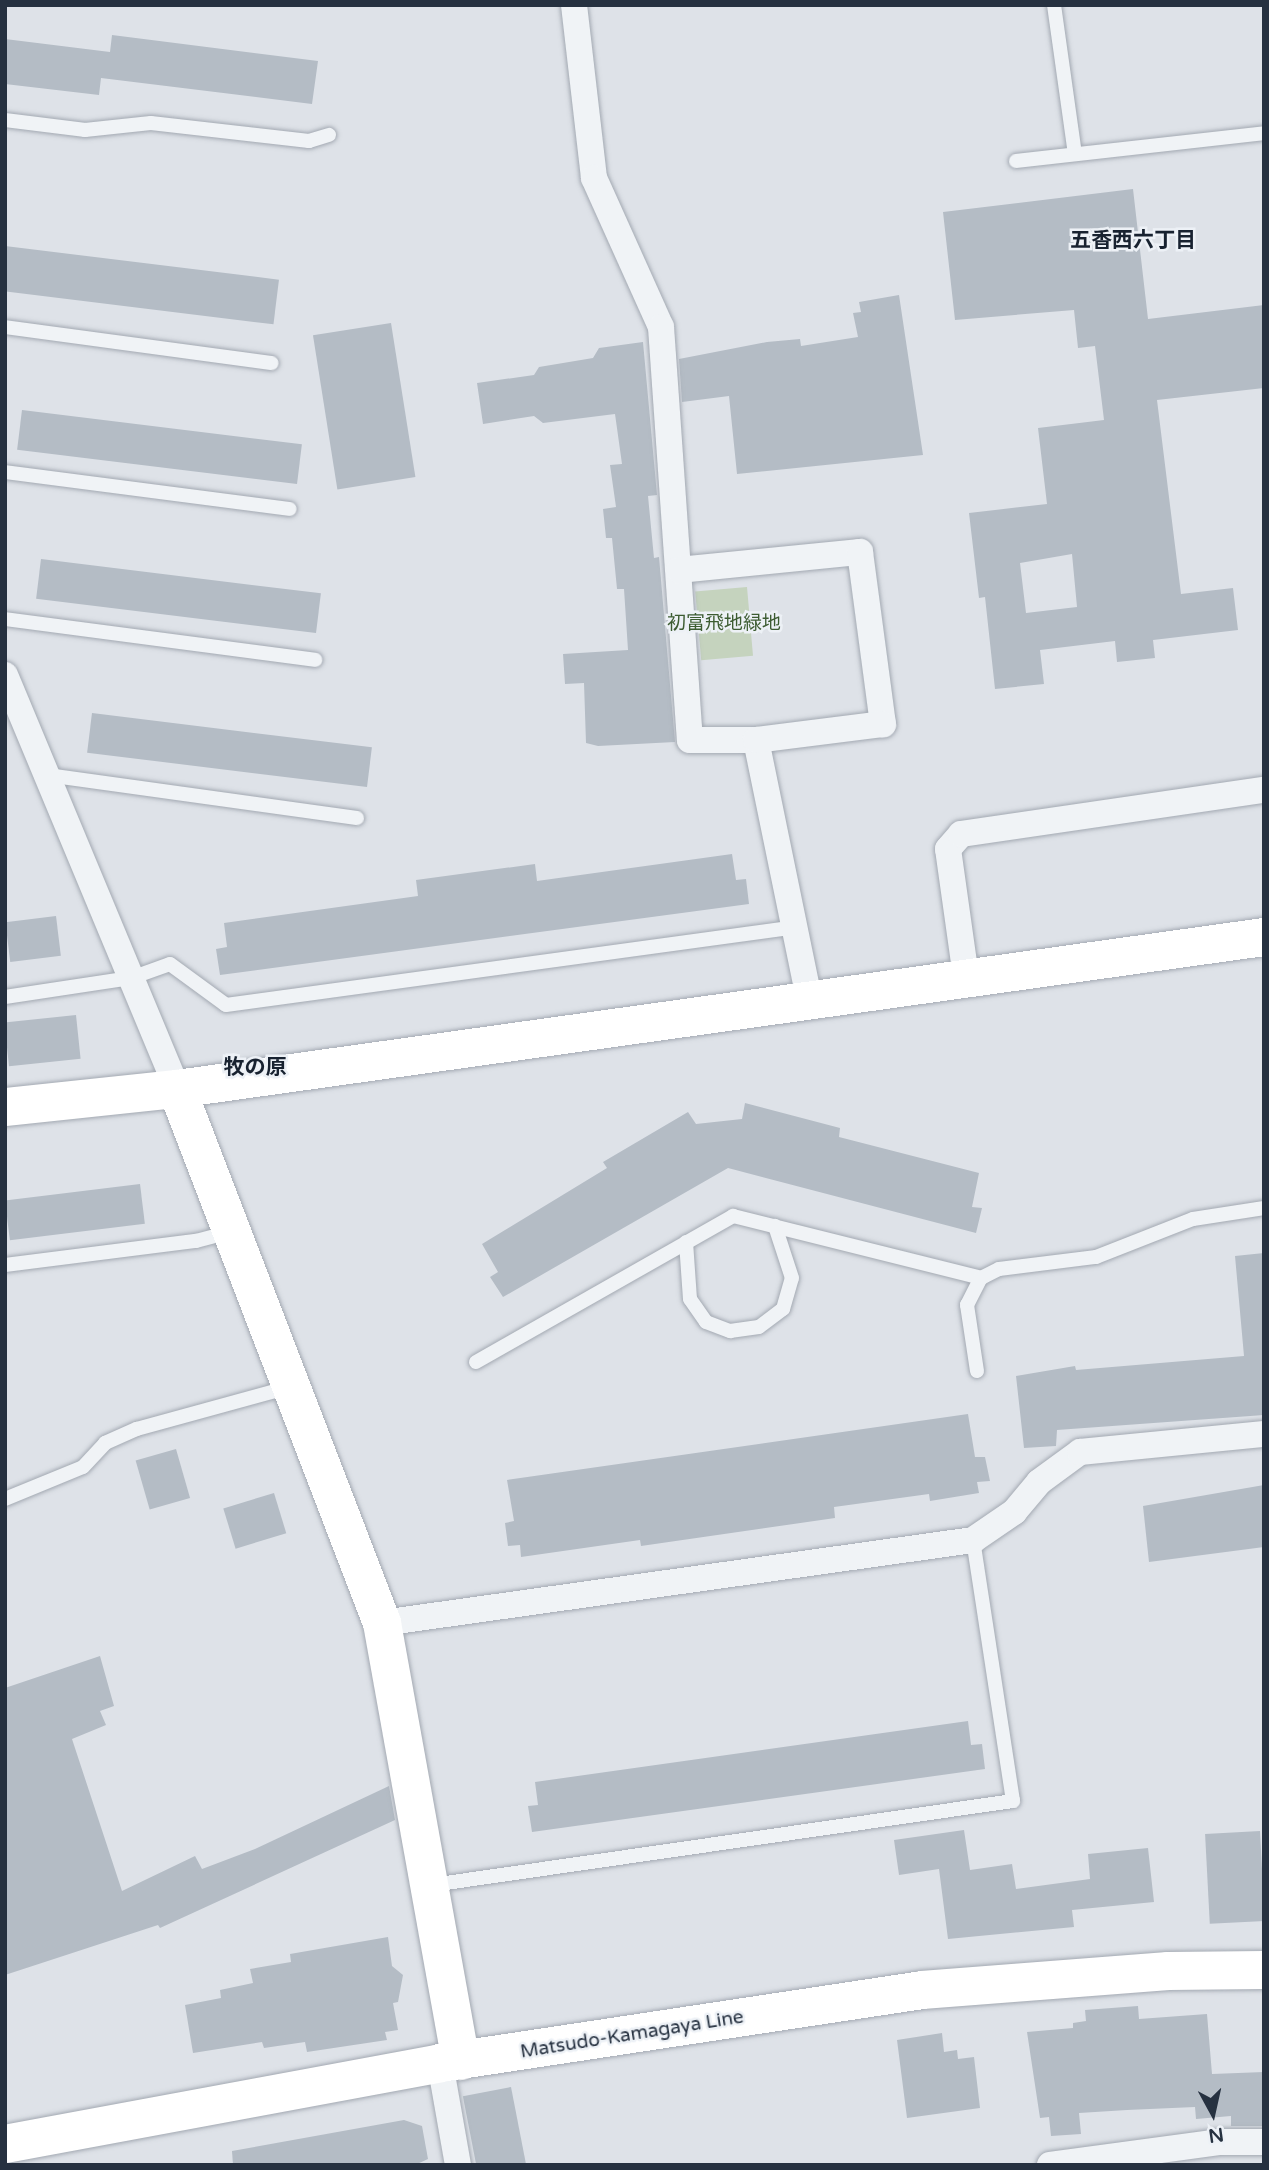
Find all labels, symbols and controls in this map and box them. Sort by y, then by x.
district label: 五香西六丁目 [1070,228,1196,254]
park label: 初富飛地緑地 [667,613,781,635]
district label: 牧の原 [224,1055,286,1081]
street label: Matsudo-Kamagaya Line [519,2006,745,2064]
north arrow [1178,2079,1248,2149]
text: N [1207,2123,1225,2147]

